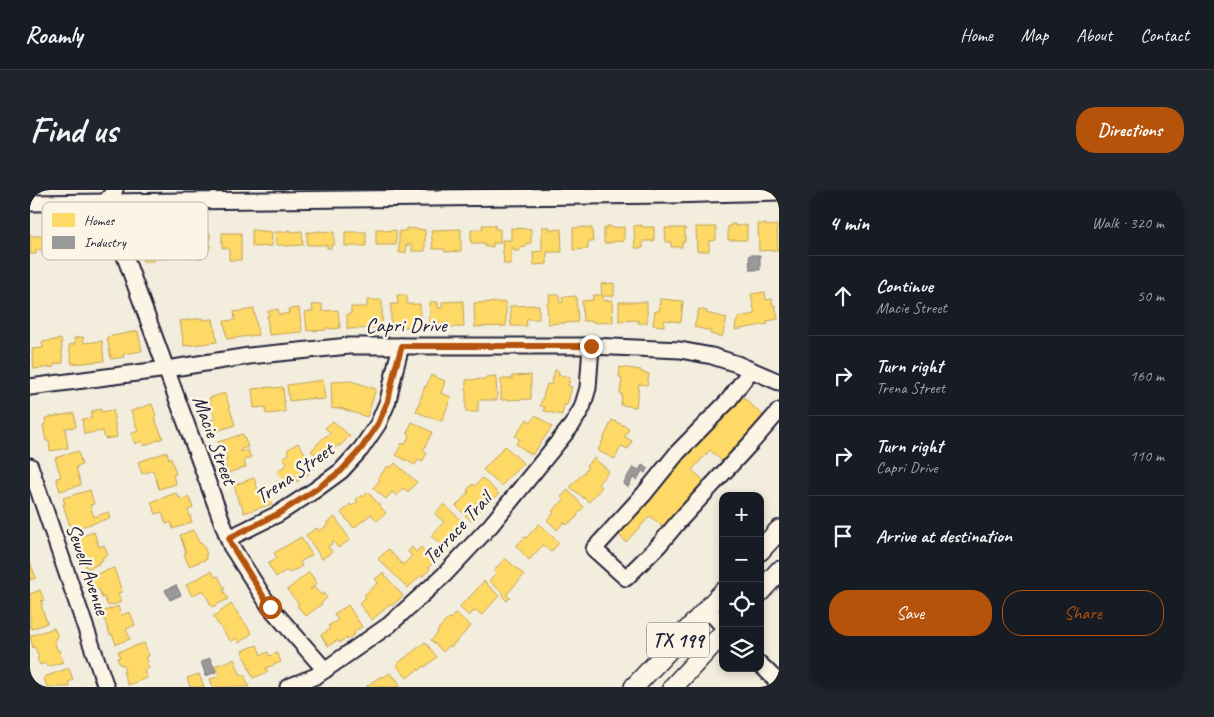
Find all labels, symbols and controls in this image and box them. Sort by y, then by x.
text: Roamly [25,20,82,50]
text: Home [960,24,993,46]
text: Map [1021,24,1048,46]
text: About [1076,24,1112,46]
text: Contact [1140,24,1189,46]
button: Directions [1076,107,1184,153]
text: Find us [30,108,117,153]
legend [42,202,208,260]
text: 4 min [829,210,869,236]
text: Homes [84,212,115,229]
text: Walk · 320 m [1092,213,1164,233]
text: Industry [84,234,127,251]
text: Continue [876,274,933,298]
icon: ahead [829,282,857,310]
text: 50 m [1137,286,1164,306]
text: Macie Street [876,298,947,318]
street label: Capri Drive [366,312,449,338]
route end [580,335,603,358]
text: Turn right [876,354,943,378]
icon: right [829,362,857,390]
text: 160 m [1130,366,1164,386]
text: Trena Street [876,378,945,398]
street label: Macie Street [187,392,244,490]
text: Turn right [876,434,943,458]
street label: Trena Street [249,435,340,510]
icon: right [829,442,857,470]
text: 110 m [1130,446,1164,466]
text: Capri Drive [876,458,938,478]
street label: Terrace Trail [417,484,500,570]
map controls [719,492,764,672]
button: + [719,492,764,537]
street label: Sewell Avenue [60,520,116,619]
icon: arrive [829,522,857,550]
text: Arrive at destination [876,524,1012,548]
button: − [719,537,764,582]
button: locate [719,582,764,627]
button: Save [829,590,992,636]
button: Share [1002,590,1164,636]
route start [259,596,282,619]
road number: TX 199 [647,622,709,658]
button: layers [719,627,764,672]

